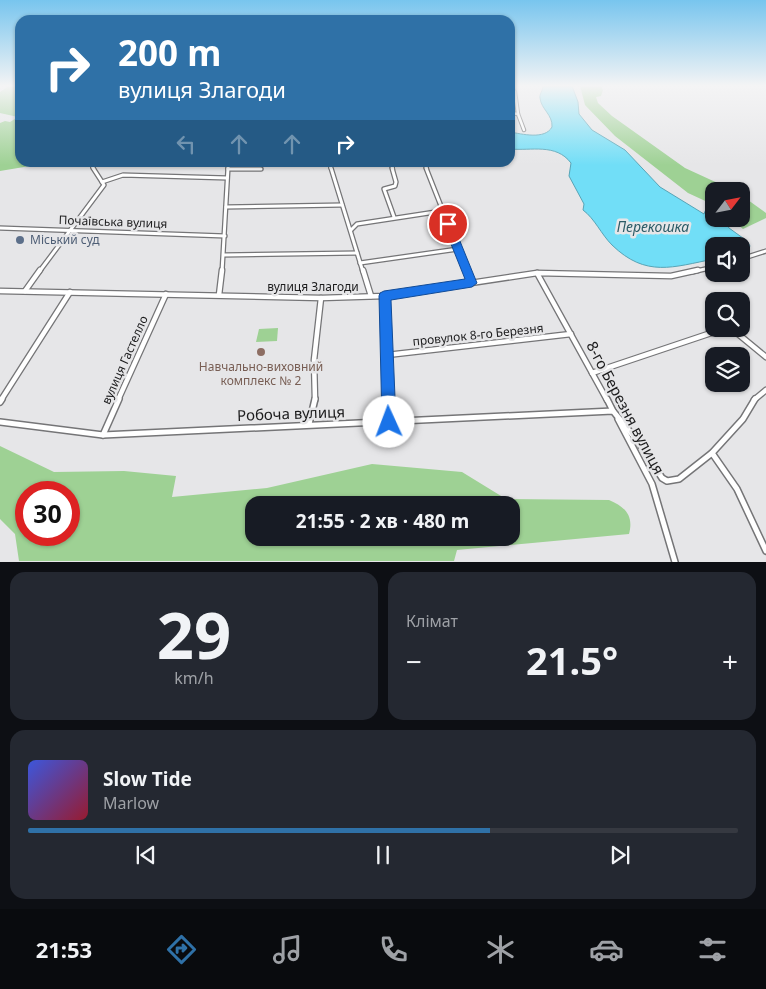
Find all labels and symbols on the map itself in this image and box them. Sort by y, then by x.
north arrow [705,182,750,228]
pin [427,203,469,245]
street label: Почаївська вулиця [58,211,168,232]
water label: Перекошка [617,217,689,236]
place label: Міський суд [30,231,100,248]
marker: Міський суд [14,234,26,246]
street label: вулиця Злагоди [267,278,359,295]
street label: вулиця Гастелло [97,313,152,407]
street label: провулок 8-го Березня [412,319,544,350]
street label: 8-го Березня вулиця [582,338,669,477]
marker: Навчально-виховний комплекс № 2 [255,346,267,358]
place label: Навчально-виховний комплекс № 2 [199,358,323,389]
position arrow [362,395,414,447]
street label: Робоча вулиця [237,401,345,425]
speed limit sign: 30 [15,481,80,546]

